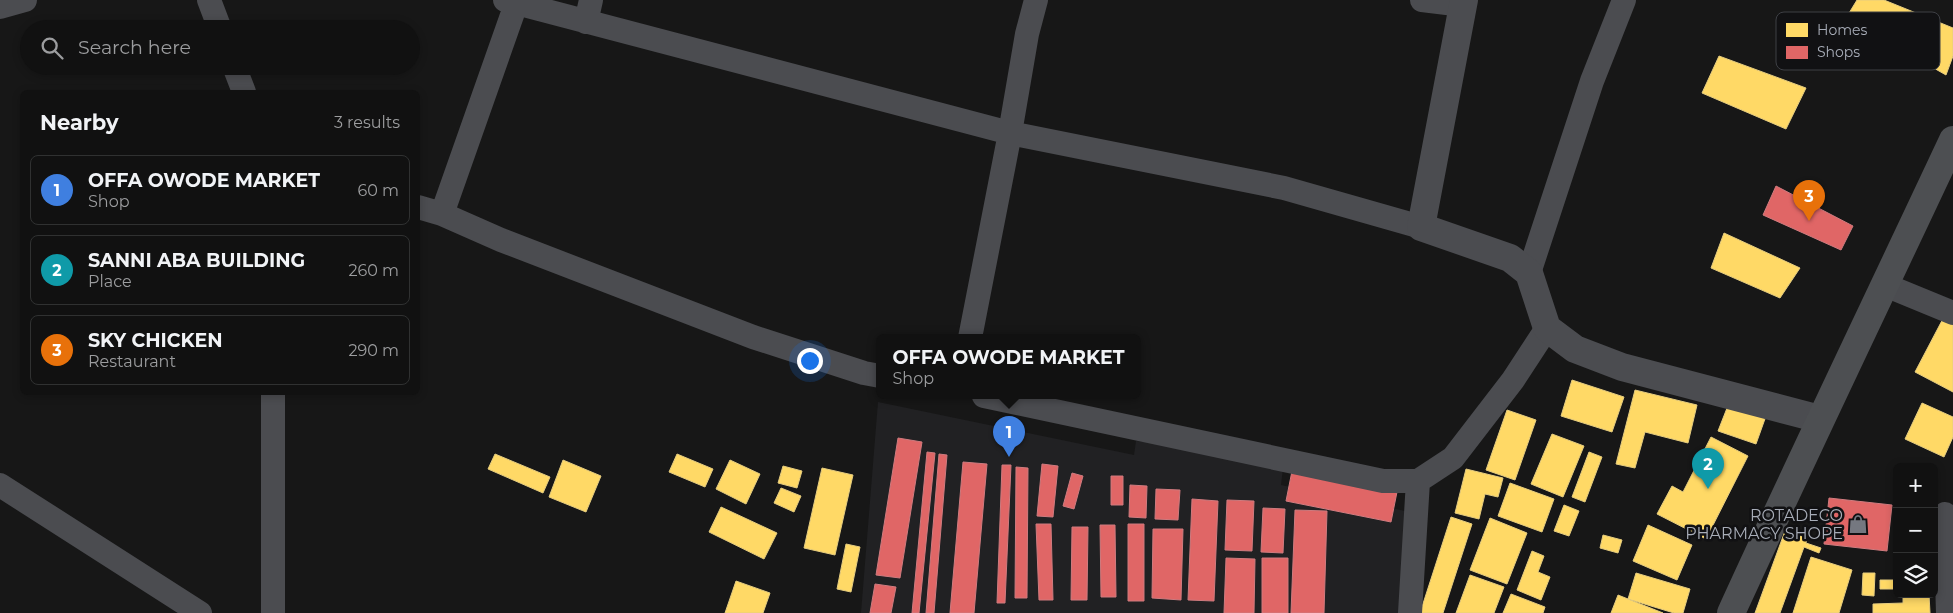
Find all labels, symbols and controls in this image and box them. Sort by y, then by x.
legend [1776,12,1940,70]
search box [20,20,420,75]
text: Homes [1817,21,1867,39]
icon: search [38,34,66,62]
text: Search here [78,36,191,59]
text: Shops [1817,43,1860,61]
text: Nearby [40,110,119,135]
text: 3 results [334,113,400,132]
text: OFFA OWODE MARKET [88,169,320,192]
pin: 3 [1793,180,1825,221]
text: 1 [54,181,60,200]
text: 60 m [357,181,399,200]
text: Shop [88,192,130,211]
text: SANNI ABA BUILDING [88,249,305,272]
text: 2 [52,261,62,280]
text: 260 m [348,261,399,280]
text: Place [88,272,132,291]
text: SKY CHICKEN [88,329,223,352]
popup [876,334,1141,399]
text: 3 [52,341,62,360]
text: 290 m [348,341,399,360]
text: OFFA OWODE MARKET [892,346,1125,369]
your location [797,348,823,374]
text: Restaurant [88,352,176,371]
text: Shop [892,369,934,388]
pin: 1 [993,416,1025,457]
pin: 2 [1692,448,1724,489]
map controls [1893,463,1938,598]
button: + [1893,463,1938,508]
place label: ROTADECO PHARMACY SHOPE [1685,506,1843,543]
button: − [1893,508,1938,553]
shop icon: ROTADECO PHARMACY SHOPE [1847,513,1869,535]
button: layers [1893,553,1938,598]

